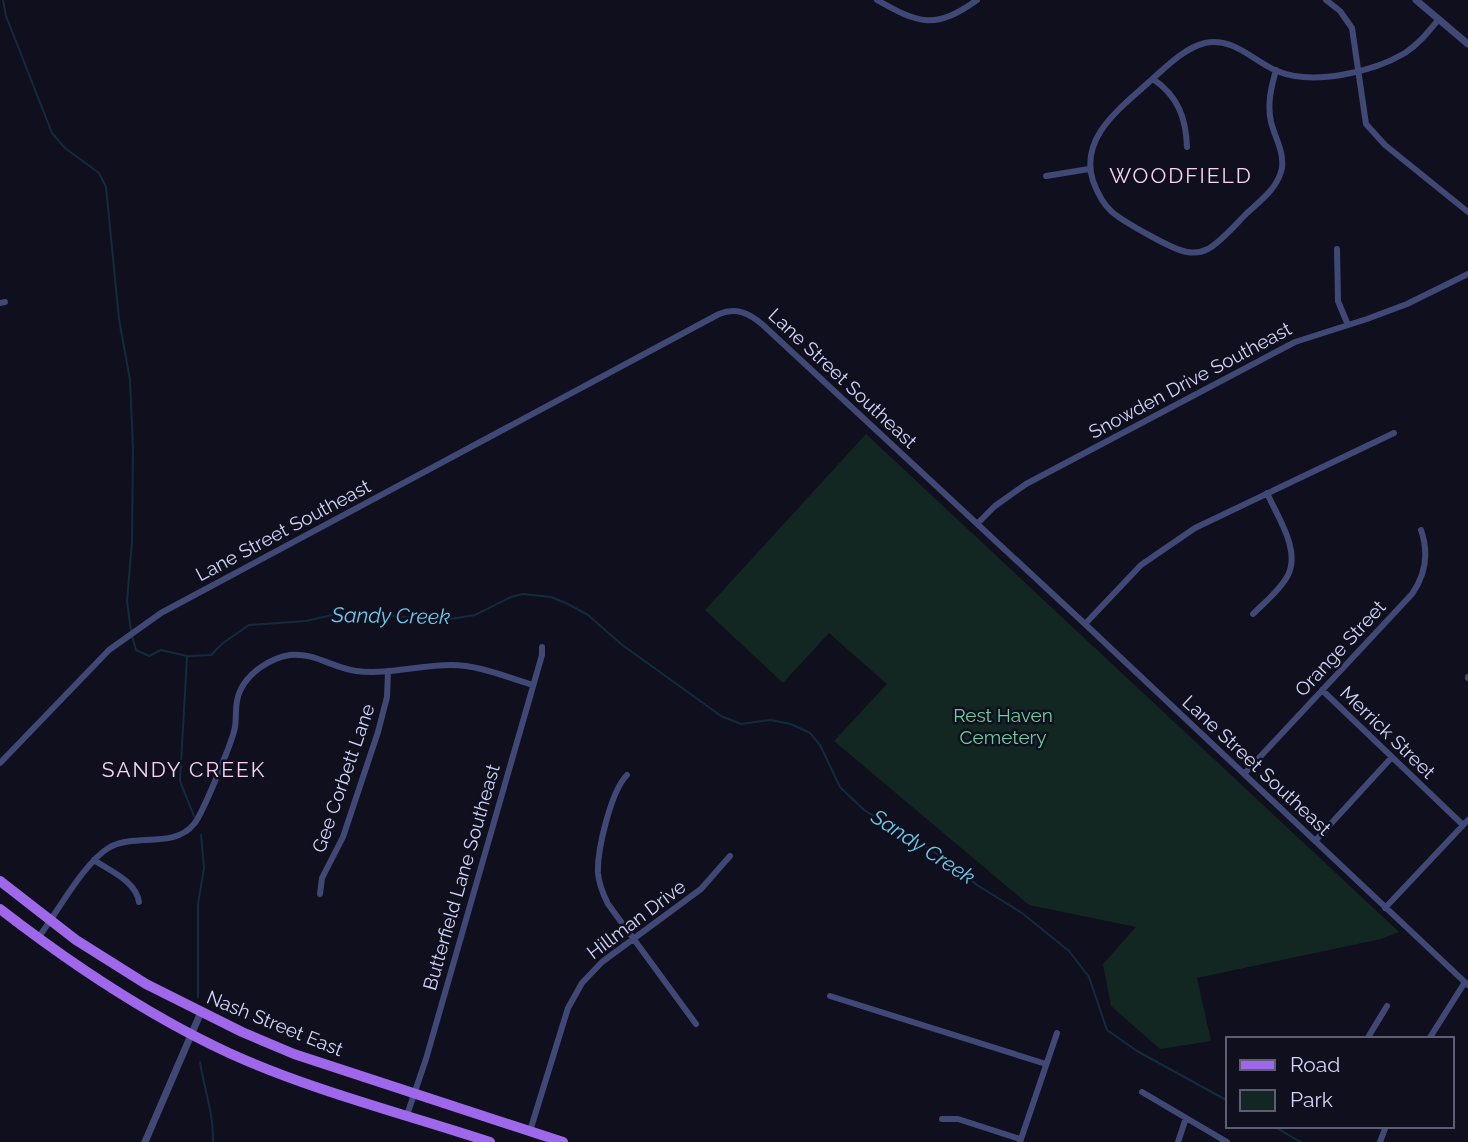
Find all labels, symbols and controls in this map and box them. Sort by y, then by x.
district label: WOODFIELD [1109,163,1253,188]
street label: Lane Street Southeast [764,304,922,453]
street label: Snowden Drive Southeast [1085,317,1296,443]
street label: Lane Street Southeast [192,474,375,585]
street label: Orange Street [1290,595,1390,700]
water label: Sandy Creek [331,602,450,629]
street label: Merrick Street [1336,681,1440,783]
street label: Lane Street Southeast [1178,691,1336,840]
street label: Gee Corbett Lane [307,701,379,855]
park label: Rest Haven Cemetery [953,704,1053,748]
district label: SANDY CREEK [102,757,266,782]
street label: Butterfield Lane Southeast [418,761,504,993]
water label: Sandy Creek [866,803,980,889]
street label: Hillman Drive [582,875,690,963]
street label: Nash Street East [204,986,347,1061]
legend [1226,1037,1454,1128]
text: Road [1290,1052,1340,1077]
text: Park [1290,1087,1333,1112]

